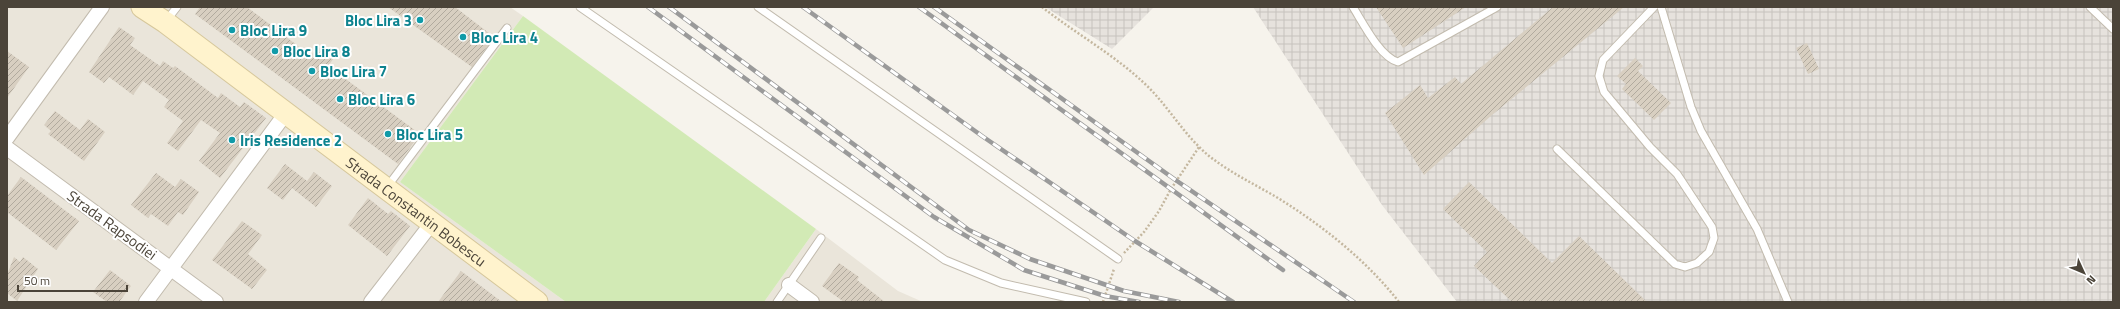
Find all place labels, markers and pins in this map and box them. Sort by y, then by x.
place label: Bloc Lira 3 [345,9,412,32]
marker: Bloc Lira 3 [415,15,425,25]
place label: Bloc Lira 9 [240,19,307,42]
marker: Bloc Lira 9 [227,25,237,35]
place label: Bloc Lira 4 [471,26,538,49]
marker: Bloc Lira 4 [458,32,468,42]
place label: Bloc Lira 8 [283,40,350,63]
marker: Bloc Lira 8 [270,46,280,56]
place label: Bloc Lira 7 [320,60,387,83]
marker: Bloc Lira 7 [307,66,317,76]
place label: Bloc Lira 6 [348,88,415,111]
marker: Bloc Lira 6 [335,94,345,104]
place label: Bloc Lira 5 [396,123,463,146]
place label: Iris Residence 2 [240,129,342,152]
marker: Bloc Lira 5 [383,129,393,139]
marker: Iris Residence 2 [227,135,237,145]

